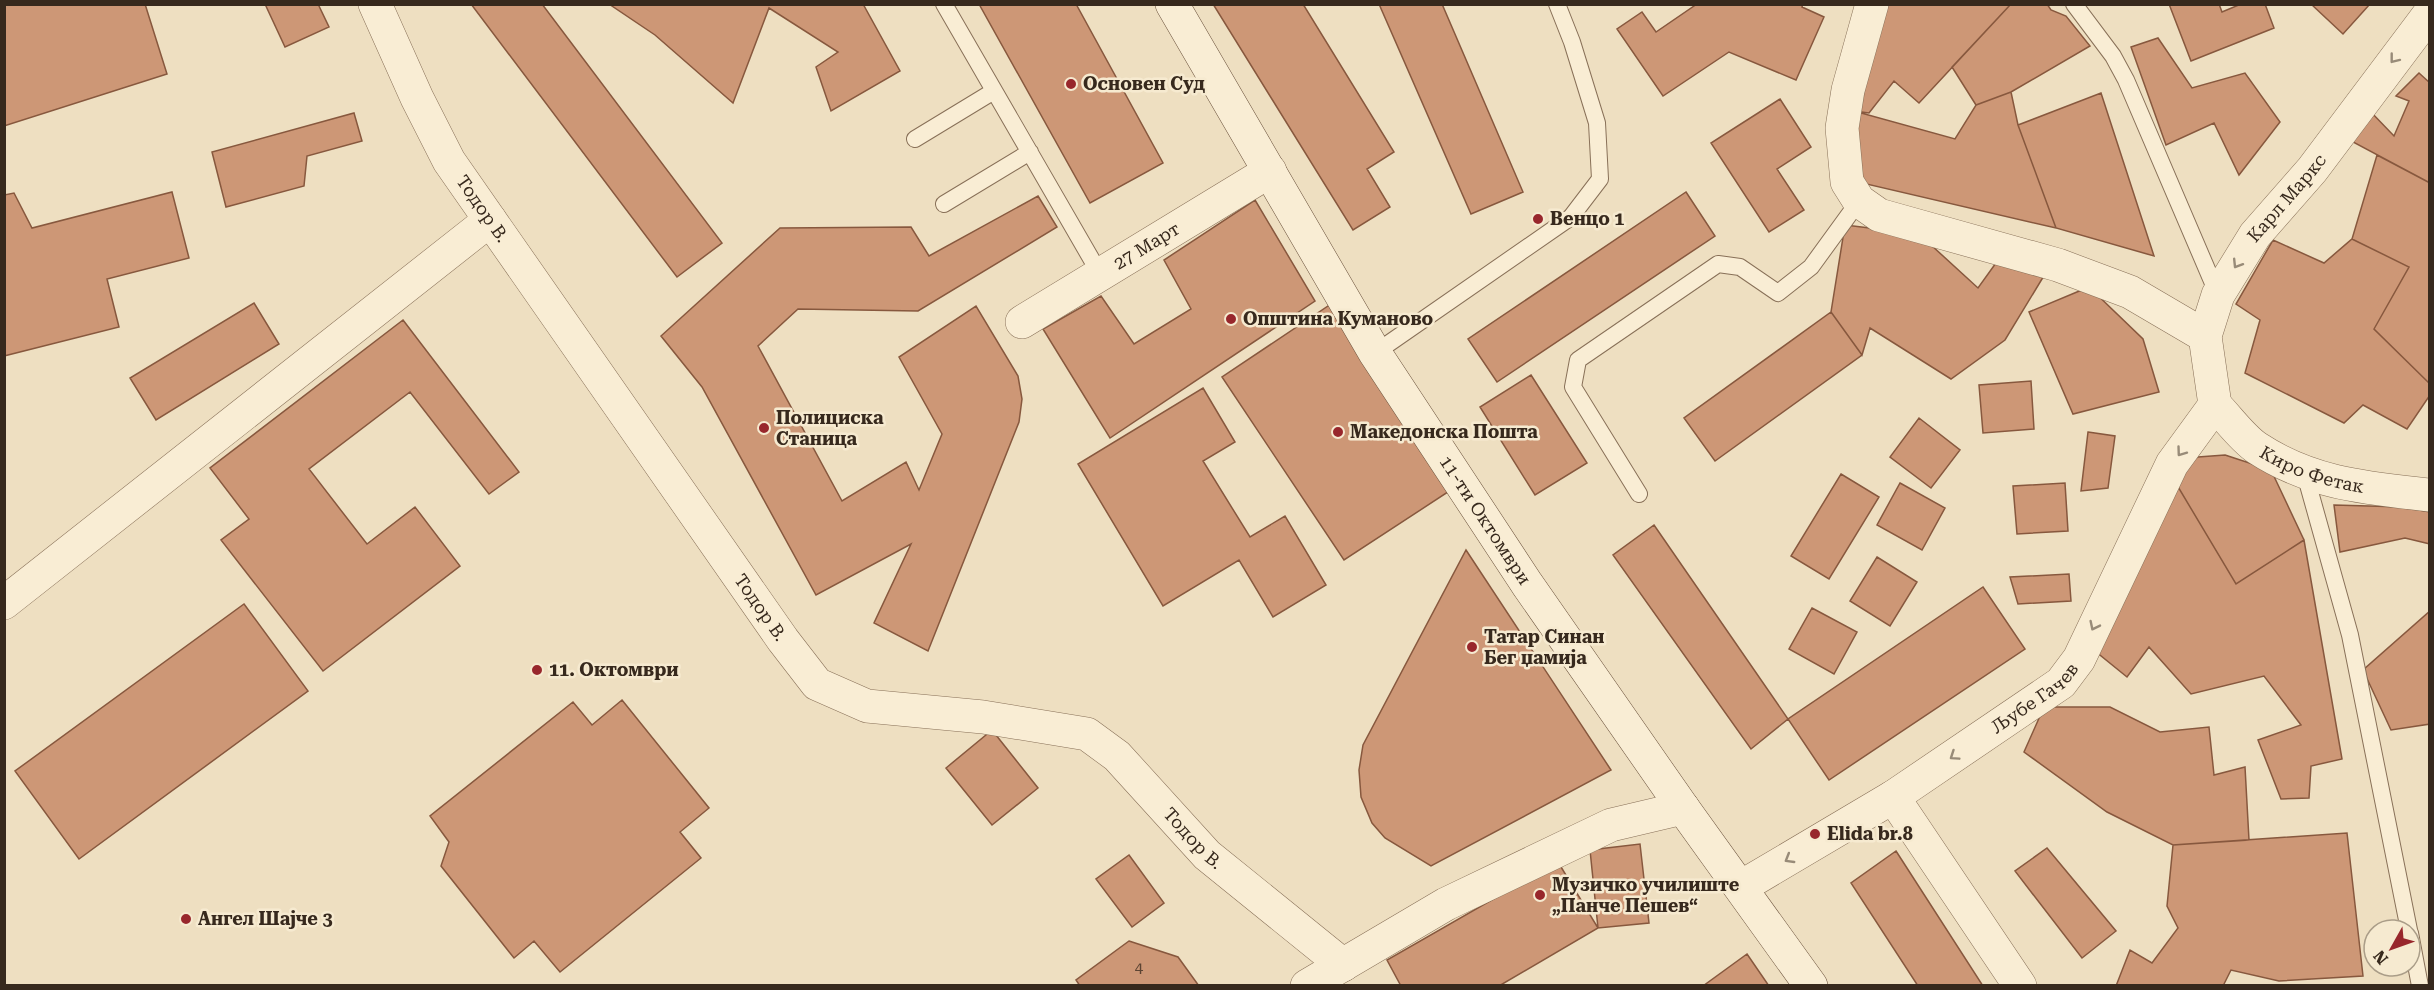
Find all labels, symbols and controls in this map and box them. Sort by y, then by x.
one-way arrow [2390,52,2401,63]
place label: Основен Суд [1083,73,1205,94]
marker: Основен Суд [1064,77,1078,91]
street label: Карл Маркс [2243,150,2330,246]
street label: Тодор В. [452,171,513,246]
place label: Венцо 1 [1550,208,1624,229]
marker: Венцо 1 [1531,212,1545,226]
street label: 27 Март [1110,218,1183,274]
one-way arrow [2233,258,2245,268]
place label: Општина Куманово [1243,308,1434,329]
marker: Општина Куманово [1224,312,1238,326]
place label: Полициска Станица [776,407,884,449]
marker: Полициска Станица [757,421,771,435]
place label: Македонска Пошта [1350,421,1538,442]
marker: Македонска Пошта [1331,425,1345,439]
street label: Киро Фетак [2256,441,2366,497]
one-way arrow [2177,445,2188,456]
street label: 11-ти Октомври [1435,452,1536,588]
street label: Тодор В. [730,570,791,645]
one-way arrow [2090,620,2101,631]
place label: Татар Синан Бег џамија [1484,626,1604,668]
marker: Татар Синан Бег џамија [1465,640,1479,654]
street label: Љубе Гачев [1987,658,2083,737]
place label: 11. Октомври [549,659,679,680]
marker: 11. Октомври [530,663,544,677]
one-way arrow [1950,749,1961,760]
street label: Тодор В. [1159,803,1227,873]
place label: Elida br.8 [1827,823,1913,844]
marker: Elida br.8 [1808,827,1822,841]
one-way arrow [1785,851,1795,863]
place label: Музичко училиште „Панче Пешев“ [1552,874,1740,916]
marker: Музичко училиште „Панче Пешев“ [1533,888,1547,902]
place label: Ангел Шајче 3 [198,908,332,929]
marker: Ангел Шајче 3 [179,912,193,926]
north arrow [2362,918,2422,978]
text: N [2370,946,2392,968]
house number: 4 [1135,959,1144,977]

